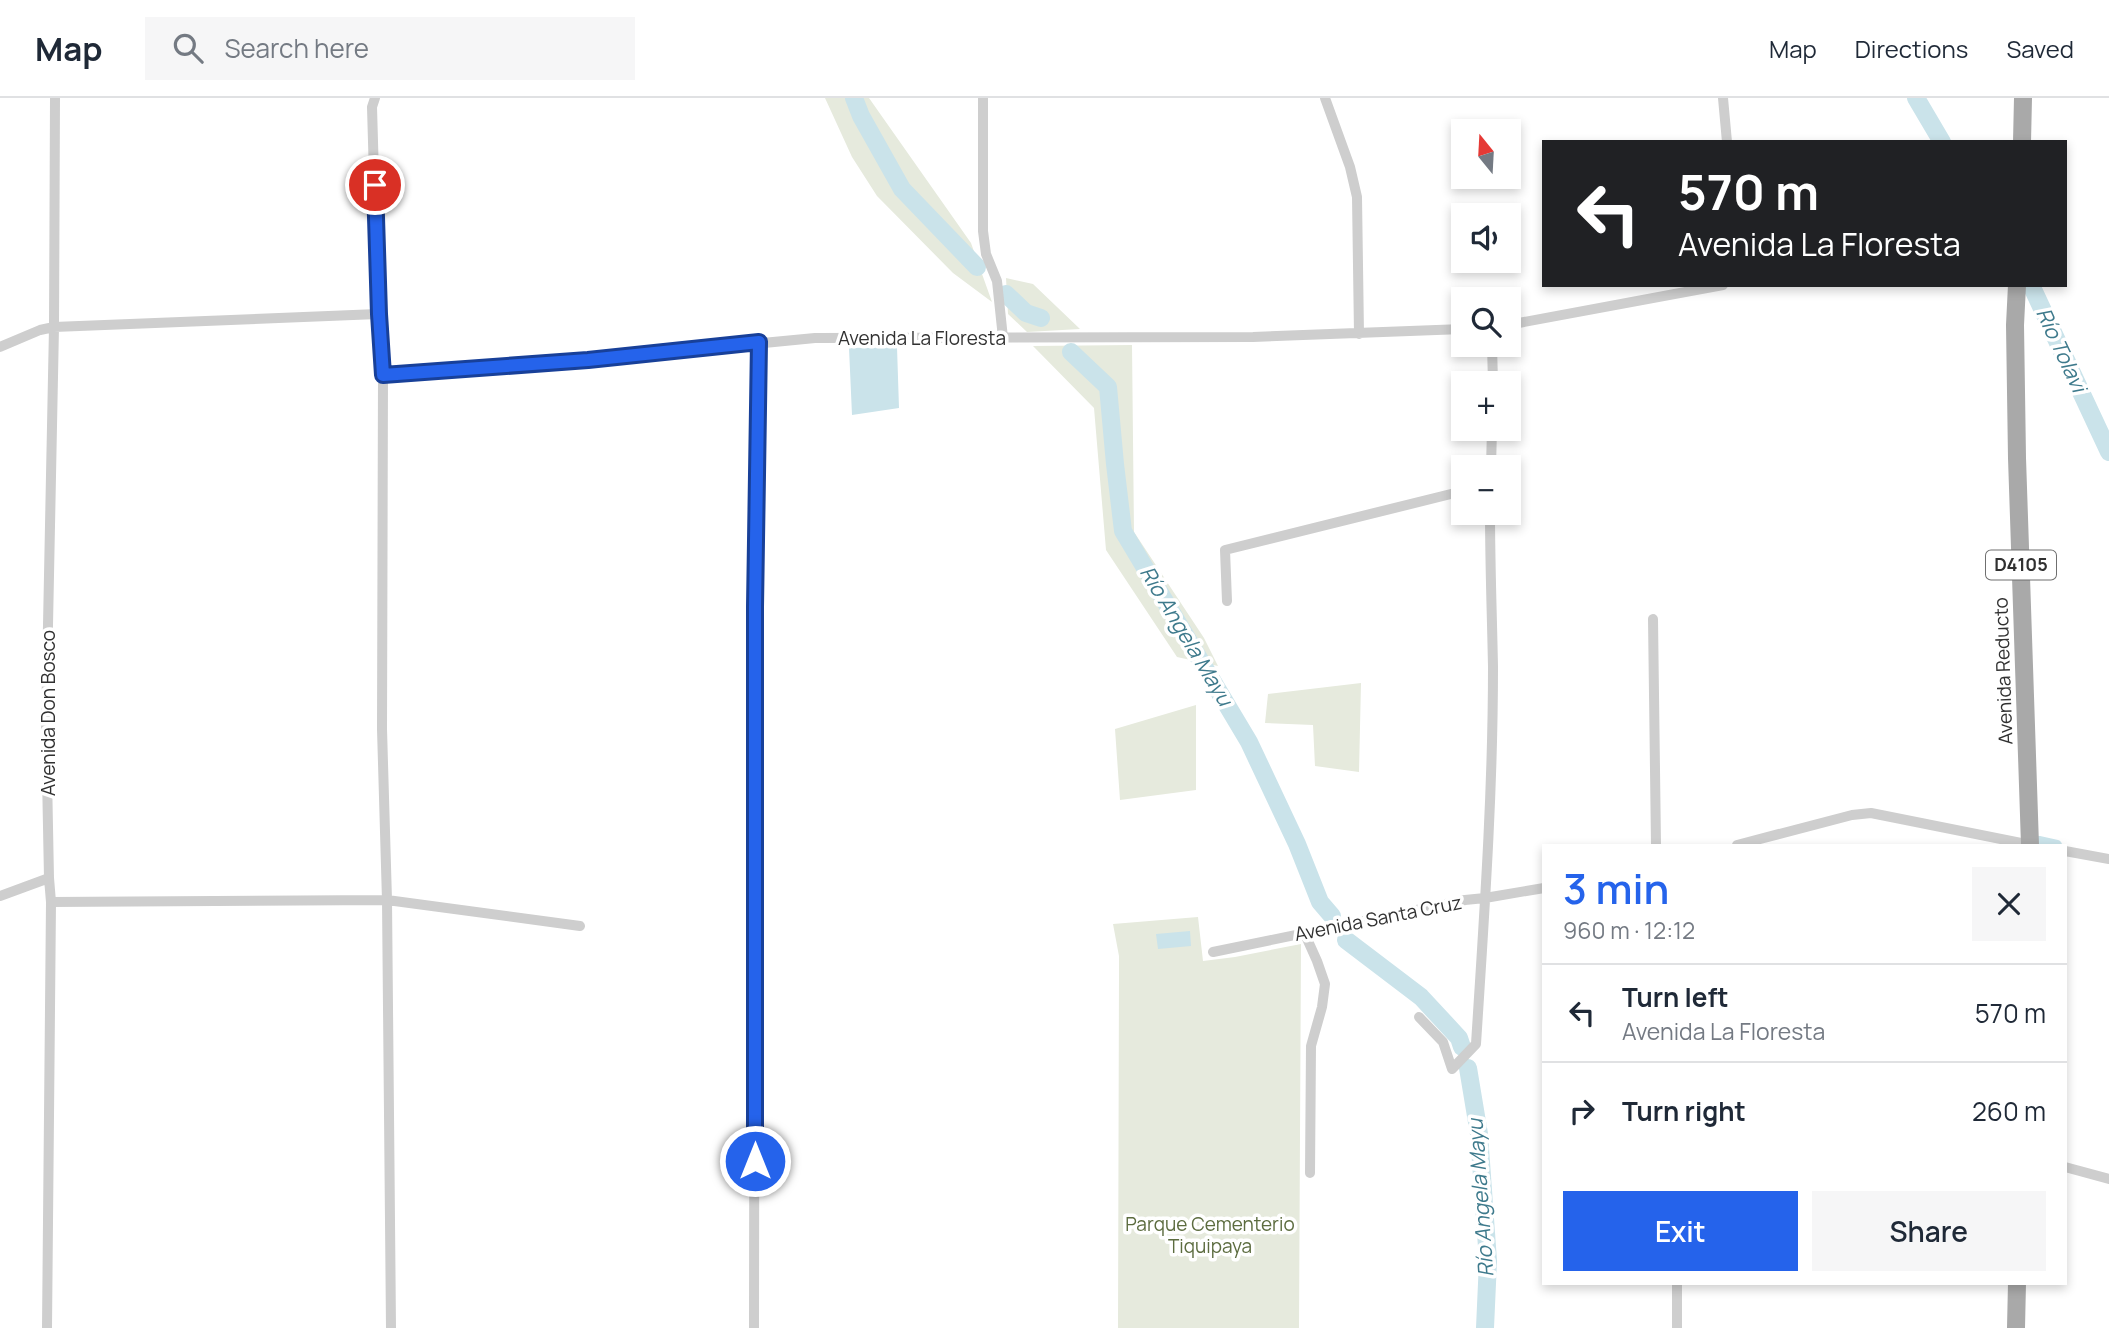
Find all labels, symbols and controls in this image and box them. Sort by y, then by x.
search box [145,17,635,80]
text: Map [35,26,103,71]
icon: search [169,29,207,67]
text: Search here [225,30,369,66]
text: Map [1769,32,1817,65]
text: Directions [1855,32,1968,65]
text: Saved [2006,32,2074,65]
north arrow [1451,119,1521,189]
map controls [1451,119,1521,525]
pin [345,155,405,215]
text: 570 m [1678,158,1819,225]
icon: arrive [356,166,394,204]
icon: left [1563,168,1654,259]
button: sound [1451,203,1521,273]
text: Avenida La Floresta [1678,222,1961,266]
button: search [1451,287,1521,357]
water label: Río Tolavi [2030,303,2095,399]
street label: Avenida La Floresta [838,325,1006,351]
button: + [1451,371,1521,441]
button: − [1451,455,1521,525]
road number: D4105 [1986,550,2056,579]
water label: Río Angela Mayu [1134,560,1240,712]
street label: Avenida Reducto [1987,597,2019,745]
street label: Avenida Don Bosco [35,630,61,796]
text: 3 min [1563,859,1669,917]
button: close [1972,867,2046,941]
street label: Avenida Santa Cruz [1292,889,1464,947]
text: 960 m · 12:12 [1563,914,1695,946]
text: Turn left [1622,979,1729,1015]
icon: left [1563,994,1601,1032]
text: 570 m [1975,995,2046,1031]
text: Avenida La Floresta [1622,1015,1825,1047]
icon: right [1563,1092,1601,1130]
text: Turn right [1622,1093,1746,1129]
text: 260 m [1972,1093,2046,1129]
water label: Río Angela Mayu [1460,1117,1499,1278]
position arrow [718,1124,792,1198]
button: Exit [1563,1191,1798,1271]
button: Share [1812,1191,2046,1271]
park label: Parque Cementerio Tiquipaya [1125,1211,1295,1259]

